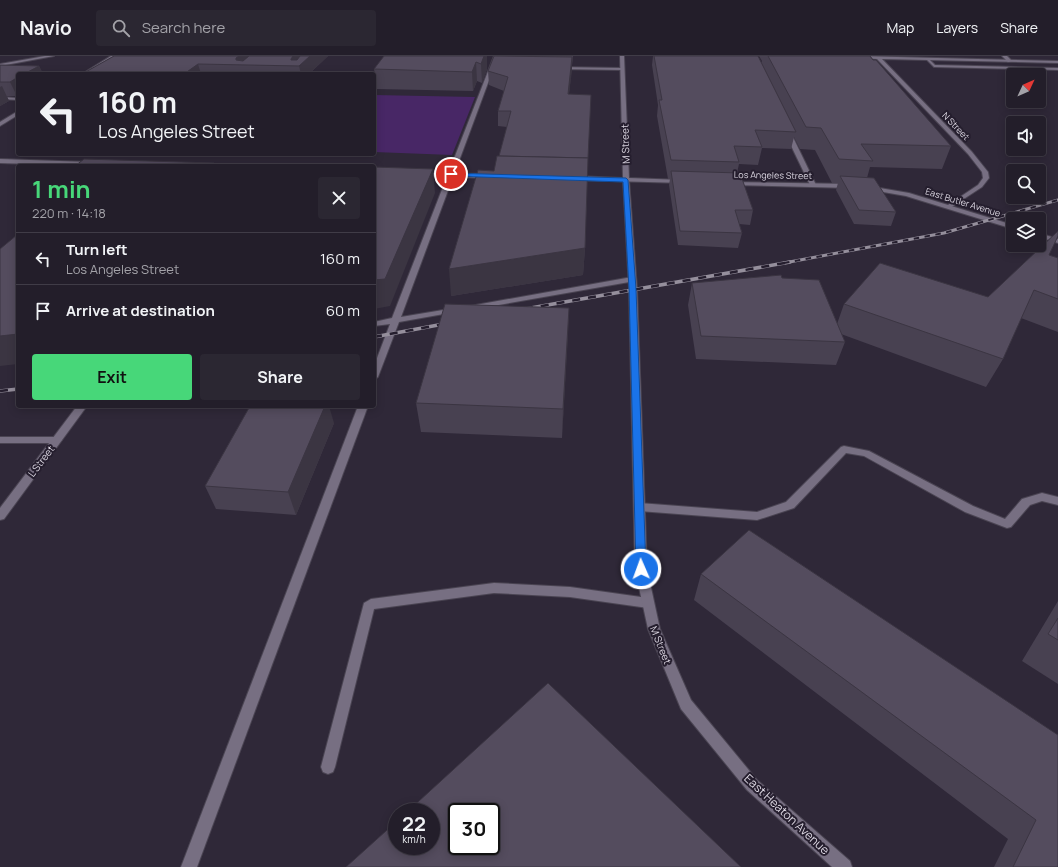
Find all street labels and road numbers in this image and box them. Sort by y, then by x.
street label: N Street [939,109,973,143]
street label: M Street [617,124,633,164]
street label: Los Angeles Street [734,168,813,182]
street label: East Butler Avenue [924,184,1002,220]
street label: L Street [25,442,57,480]
street label: M Street [647,624,675,666]
street label: East Heaton Avenue [741,770,833,858]

